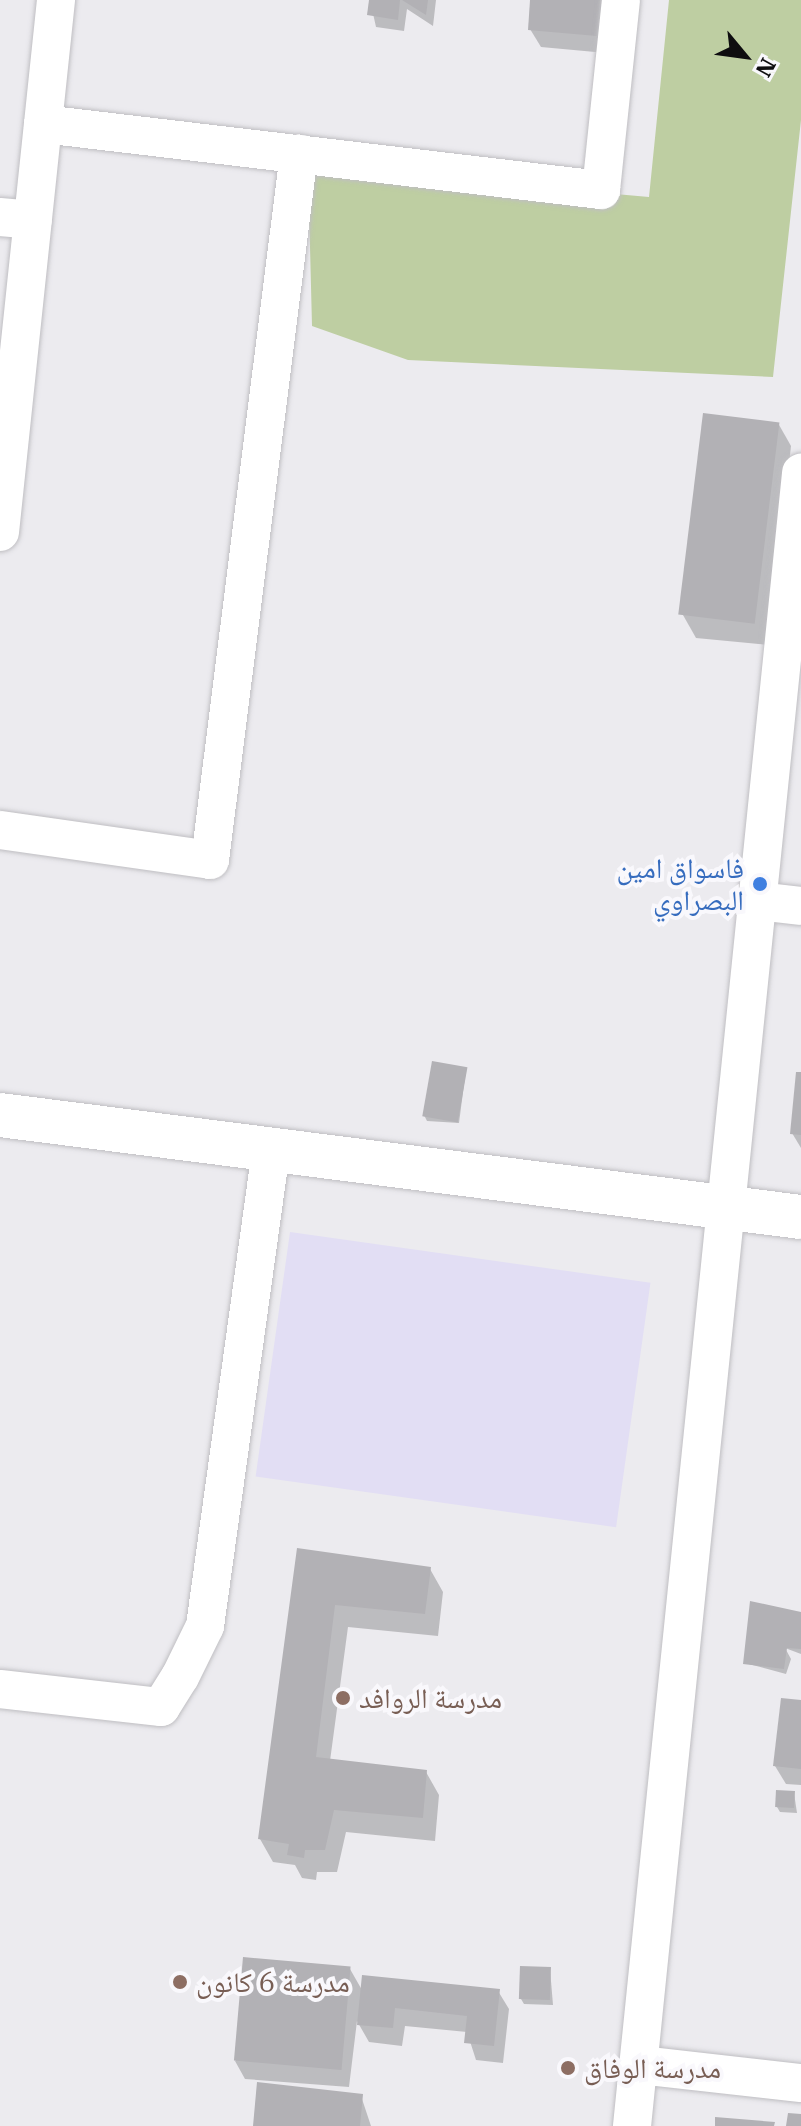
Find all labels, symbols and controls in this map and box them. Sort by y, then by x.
north arrow [705,16,785,96]
text: N [750,53,783,83]
place label: فاسواق امين البصراوي [616,851,744,917]
marker: فاسواق امين البصراوي [751,875,769,893]
place label: مدرسة الروافد [359,1681,502,1715]
marker: مدرسة الروافد [334,1689,352,1707]
place label: مدرسة 6 كانون [196,1965,350,1999]
marker: مدرسة 6 كانون [171,1973,189,1991]
place label: مدرسة الوفاق [584,2051,721,2085]
marker: مدرسة الوفاق [559,2059,577,2077]

